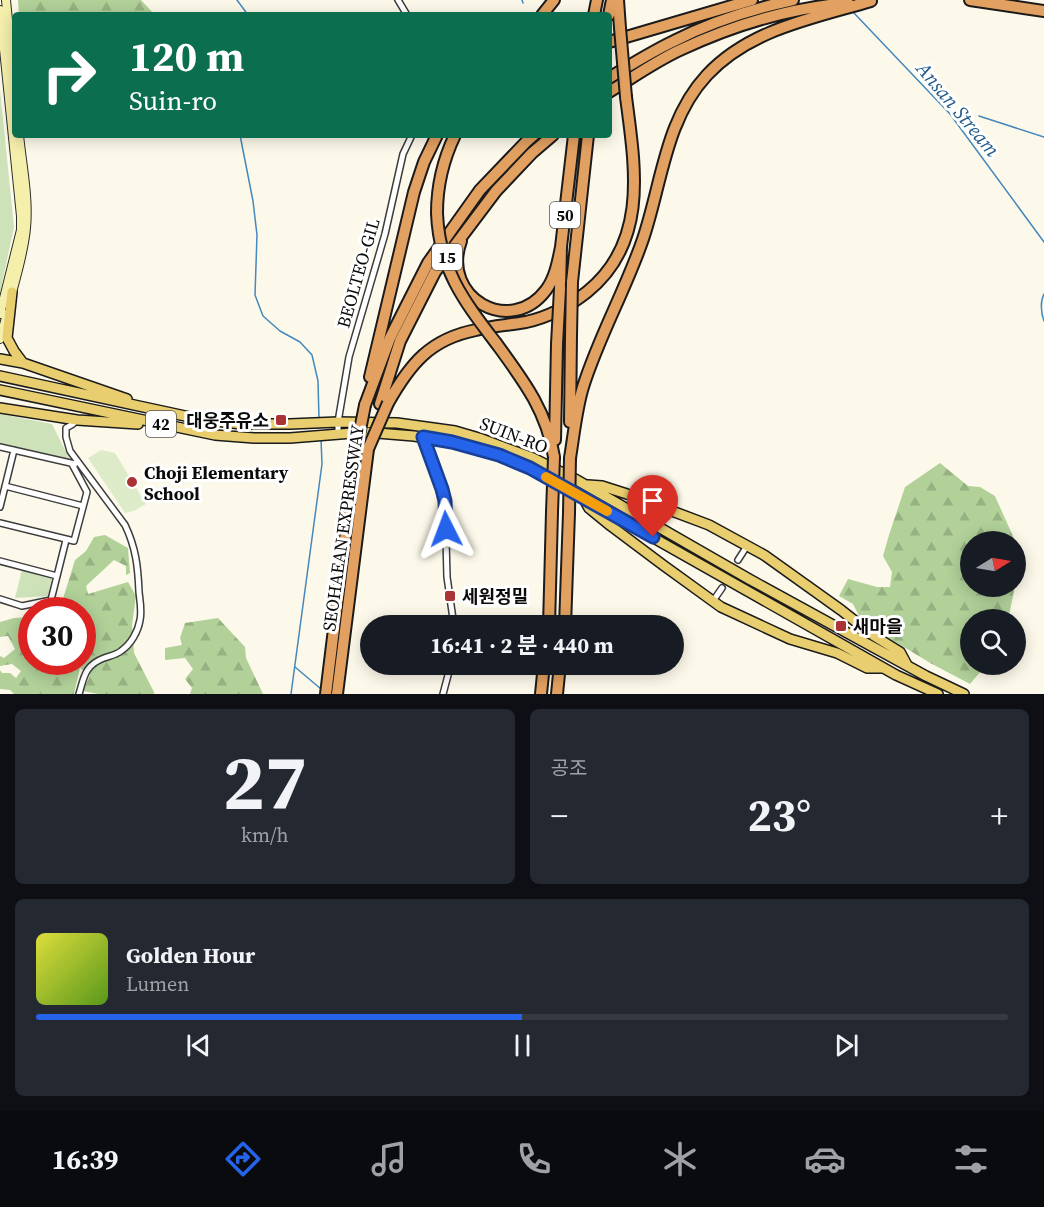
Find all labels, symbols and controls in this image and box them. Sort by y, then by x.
text: 120 m [129,27,244,85]
icon: right [30,36,108,114]
water label: Ansan Stream [909,55,1006,163]
text: Suin-ro [129,82,217,119]
road number: 50 [550,202,580,228]
street label: BEOLTEO-GIL [330,215,386,331]
road number: 15 [432,244,462,270]
place label: 대웅주유소 [186,408,269,433]
road number: 42 [146,411,176,437]
street label: SUIN-RO [476,411,552,459]
marker: 대웅주유소 [274,413,288,427]
street label: SEOHAEAN EXPRESSWAY [316,422,370,633]
place label: Choji Elementary School [144,460,289,506]
marker: Choji Elementary School [125,475,139,489]
pin [627,475,678,537]
icon: arrive [636,484,669,517]
position arrow [414,497,478,561]
north arrow [960,531,1026,597]
map controls [960,531,1026,675]
place label: 세원정밀 [462,584,528,609]
marker: 세원정밀 [443,589,457,603]
speed limit sign: 30 [18,597,96,675]
button: search [960,609,1026,675]
place label: 새마을 [853,614,903,639]
marker: 새마을 [834,619,848,633]
text: 16:41 · 2 분 · 440 m [430,630,614,660]
text: 27 [222,728,307,835]
text: 공조 [551,754,587,782]
text: 23° [747,784,811,846]
text: − [551,793,568,838]
text: + [990,793,1008,838]
text: km/h [241,821,289,849]
text: Golden Hour [126,940,255,970]
text: Lumen [126,970,189,998]
icon: previous [182,1029,215,1062]
icon: pause [506,1029,539,1062]
icon: next [830,1029,863,1062]
icon: directions [222,1138,264,1180]
icon: music [368,1138,410,1180]
icon: phone [513,1138,555,1180]
icon: climate [659,1138,701,1180]
icon: car [804,1138,846,1180]
icon: filters [950,1138,992,1180]
text: 16:39 [52,1141,118,1178]

